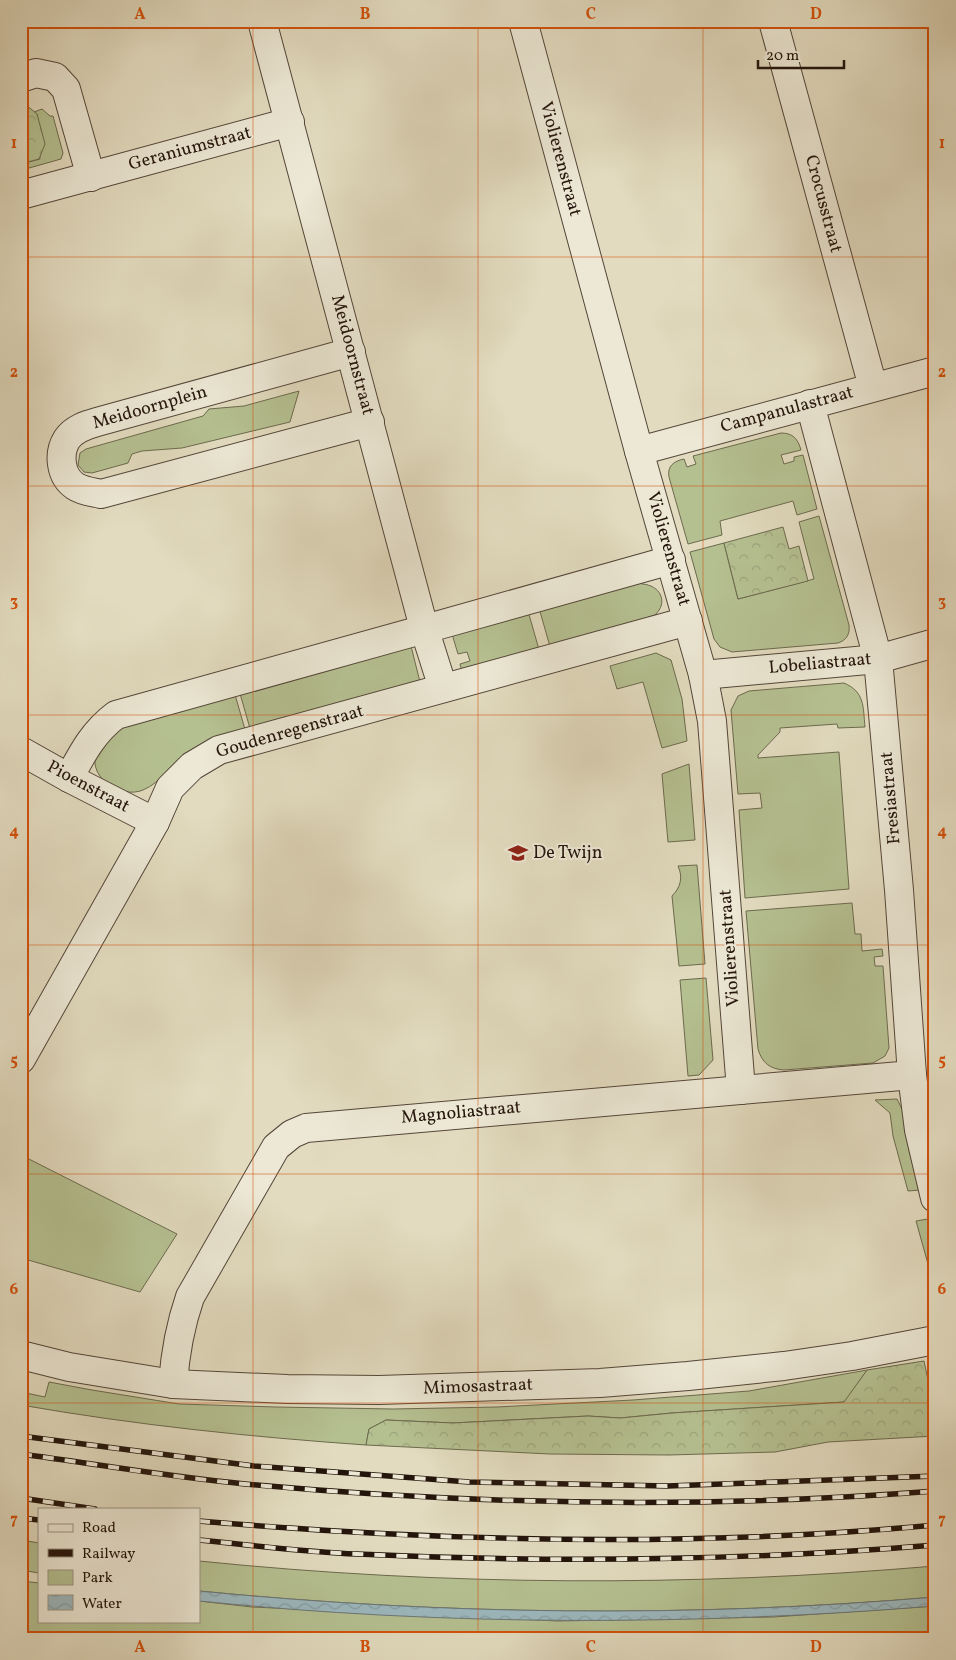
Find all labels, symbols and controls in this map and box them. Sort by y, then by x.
text: A [134,4,146,26]
text: B [360,4,371,26]
text: C [586,4,596,26]
text: D [810,4,822,26]
scale bar [758,38,845,70]
text: 20 m [766,46,799,67]
street label: Violierenstraat [533,99,587,219]
street label: Geraniumstraat [126,121,254,177]
text: 1 [11,133,17,155]
text: 1 [939,133,945,155]
street label: Crocusstraat [798,152,848,256]
street label: Meidoornstraat [324,292,380,418]
text: 2 [10,362,18,384]
text: 2 [938,362,946,384]
street label: Meidoornplein [90,380,210,436]
street label: Campanulastraat [718,380,856,440]
street label: Violierenstraat [640,489,696,609]
text: 3 [10,591,18,613]
text: 3 [938,591,946,613]
street label: Lobeliastraat [768,647,872,681]
street label: Goudenregenstraat [213,699,367,765]
street label: Fresiastraat [874,750,908,846]
street label: Pioenstraat [42,755,134,819]
text: 4 [9,821,19,843]
text: 4 [937,821,947,843]
place label: De Twijn [533,841,603,866]
school or university icon: De Twijn [507,842,529,864]
street label: Violierenstraat [713,888,747,1008]
text: 5 [10,1050,18,1072]
text: 5 [938,1050,946,1072]
street label: Magnoliastraat [400,1095,522,1131]
text: 6 [10,1279,19,1301]
text: 6 [938,1279,947,1301]
street label: Mimosastraat [423,1373,533,1401]
legend [38,1508,200,1622]
text: 7 [10,1509,18,1531]
text: 7 [938,1509,946,1531]
text: Road [82,1518,116,1539]
text: Railway [82,1544,135,1565]
text: Park [82,1568,113,1589]
text: Water [82,1594,122,1615]
text: A [134,1637,146,1659]
text: B [360,1637,371,1659]
text: C [586,1637,596,1659]
text: D [810,1637,822,1659]

